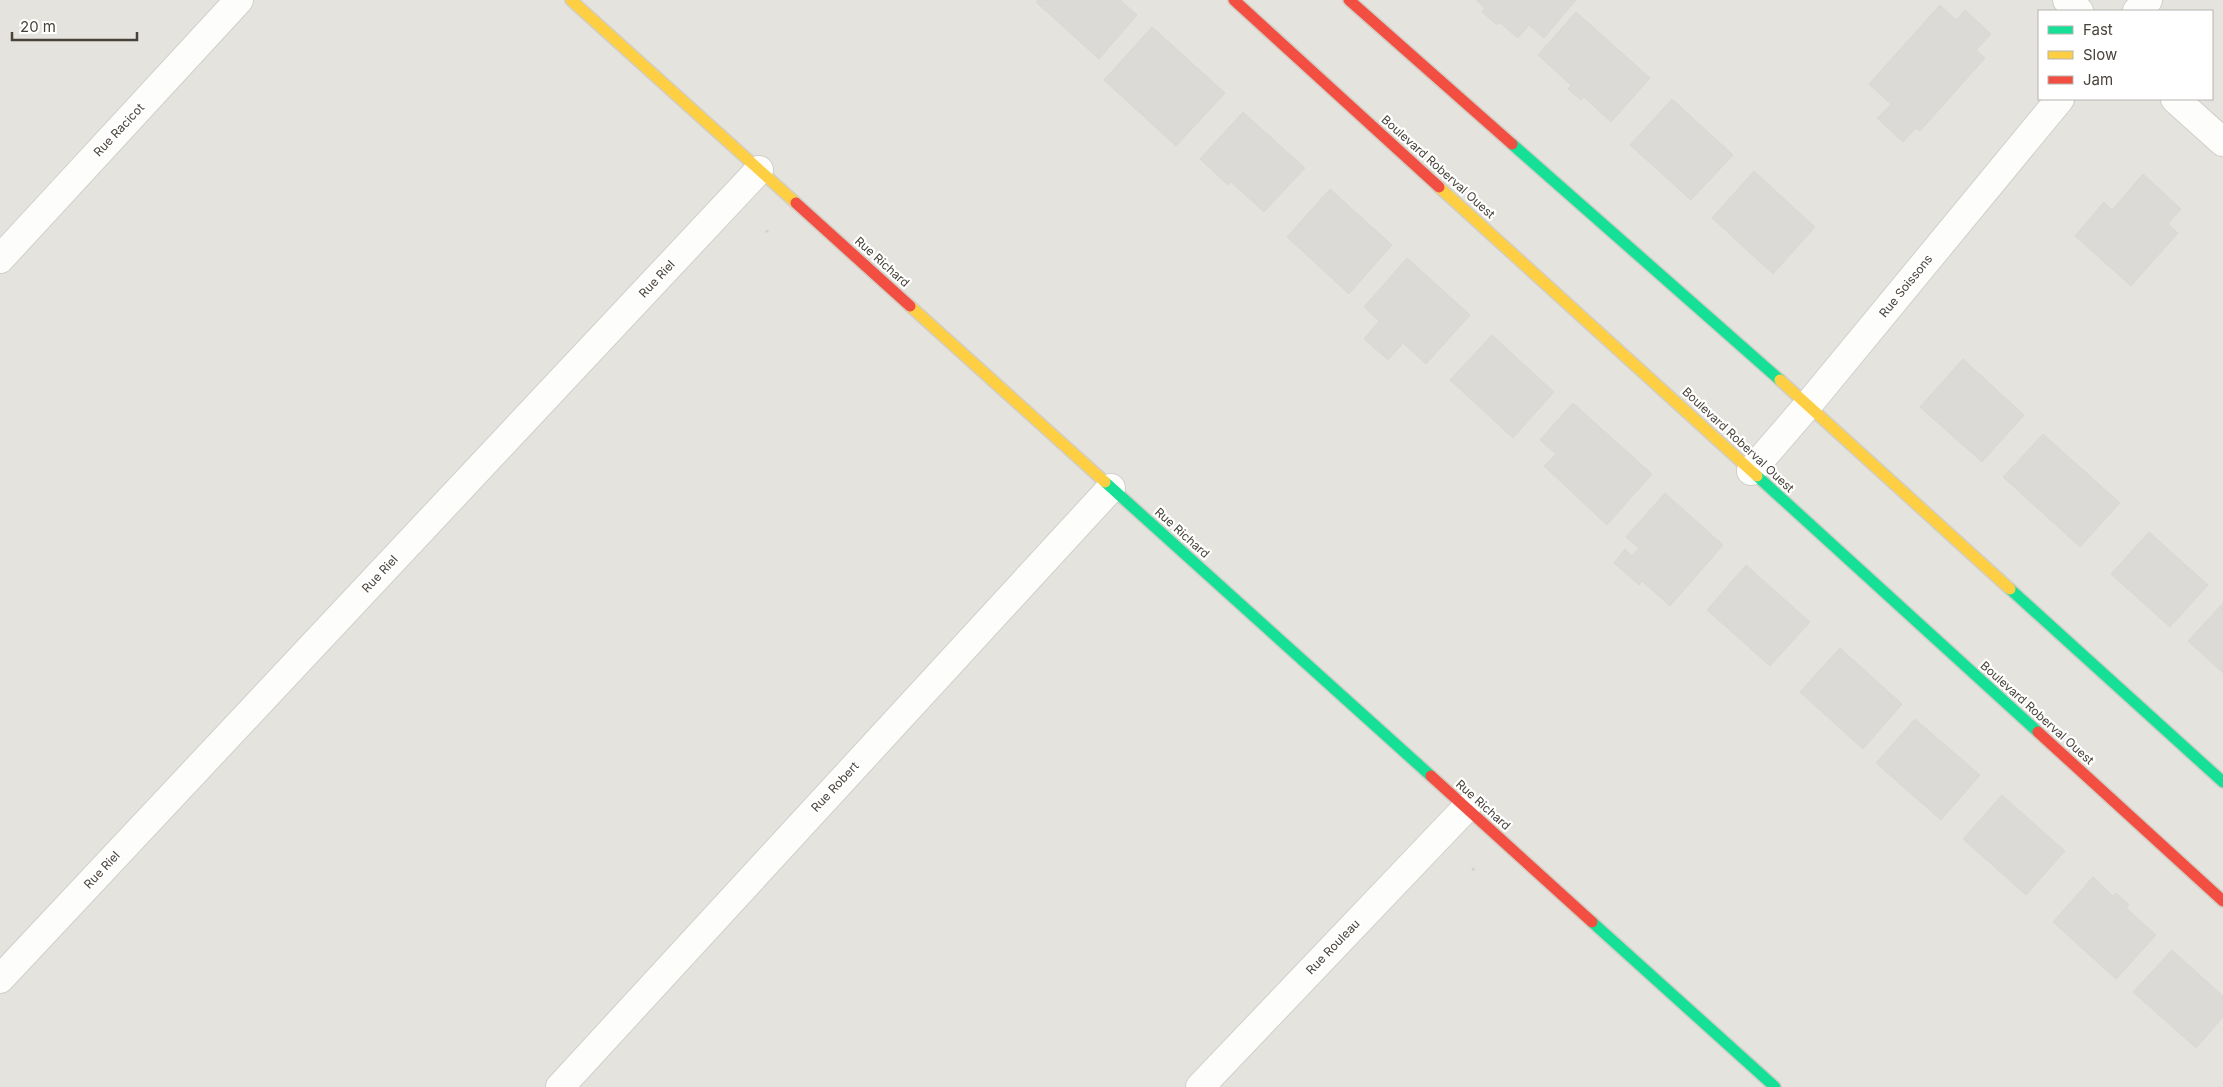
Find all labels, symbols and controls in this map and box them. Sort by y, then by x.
scale bar [12,10,138,42]
legend [2038,10,2213,100]
text: 20 m [20,17,56,36]
text: Fast [2083,20,2113,39]
text: Slow [2083,45,2117,64]
text: Jam [2083,70,2113,89]
street label: Rue Racicot [90,100,147,159]
street label: Boulevard Roberval Ouest [1379,112,1498,222]
street label: Rue Richard [852,233,913,290]
street label: Rue Soissons [1876,251,1935,320]
street label: Rue Riel [636,257,678,300]
street label: Boulevard Roberval Ouest [1679,384,1797,495]
street label: Rue Richard [1152,504,1213,561]
street label: Rue Riel [359,552,401,595]
street label: Boulevard Roberval Ouest [1978,658,2097,768]
street label: Rue Robert [808,758,862,815]
street label: Rue Richard [1453,776,1514,833]
street label: Rue Riel [81,848,123,891]
street label: Rue Rouleau [1303,916,1363,977]

